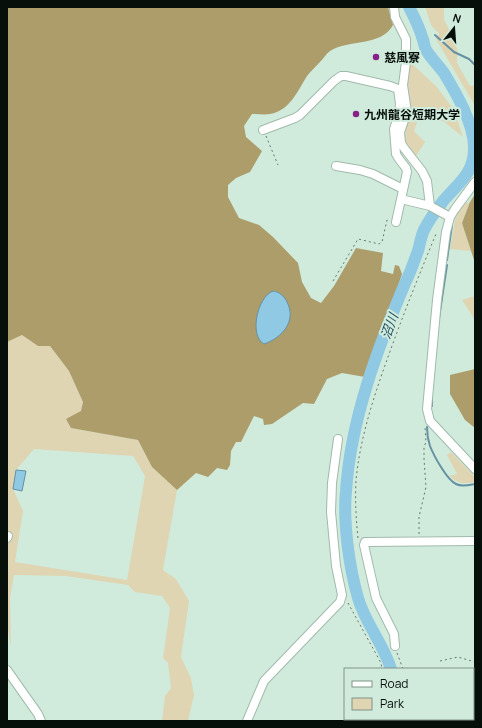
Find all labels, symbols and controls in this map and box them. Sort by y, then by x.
north arrow [434,8,474,48]
text: N [451,10,463,26]
place label: 慈風寮 [384,49,420,66]
marker: 慈風寮 [371,52,381,62]
place label: 九州龍谷短期大学 [364,106,460,123]
marker: 九州龍谷短期大学 [351,109,361,119]
water label: 沼川 [376,309,403,341]
legend [344,668,474,720]
text: Road [380,675,408,692]
text: Park [380,695,405,712]

